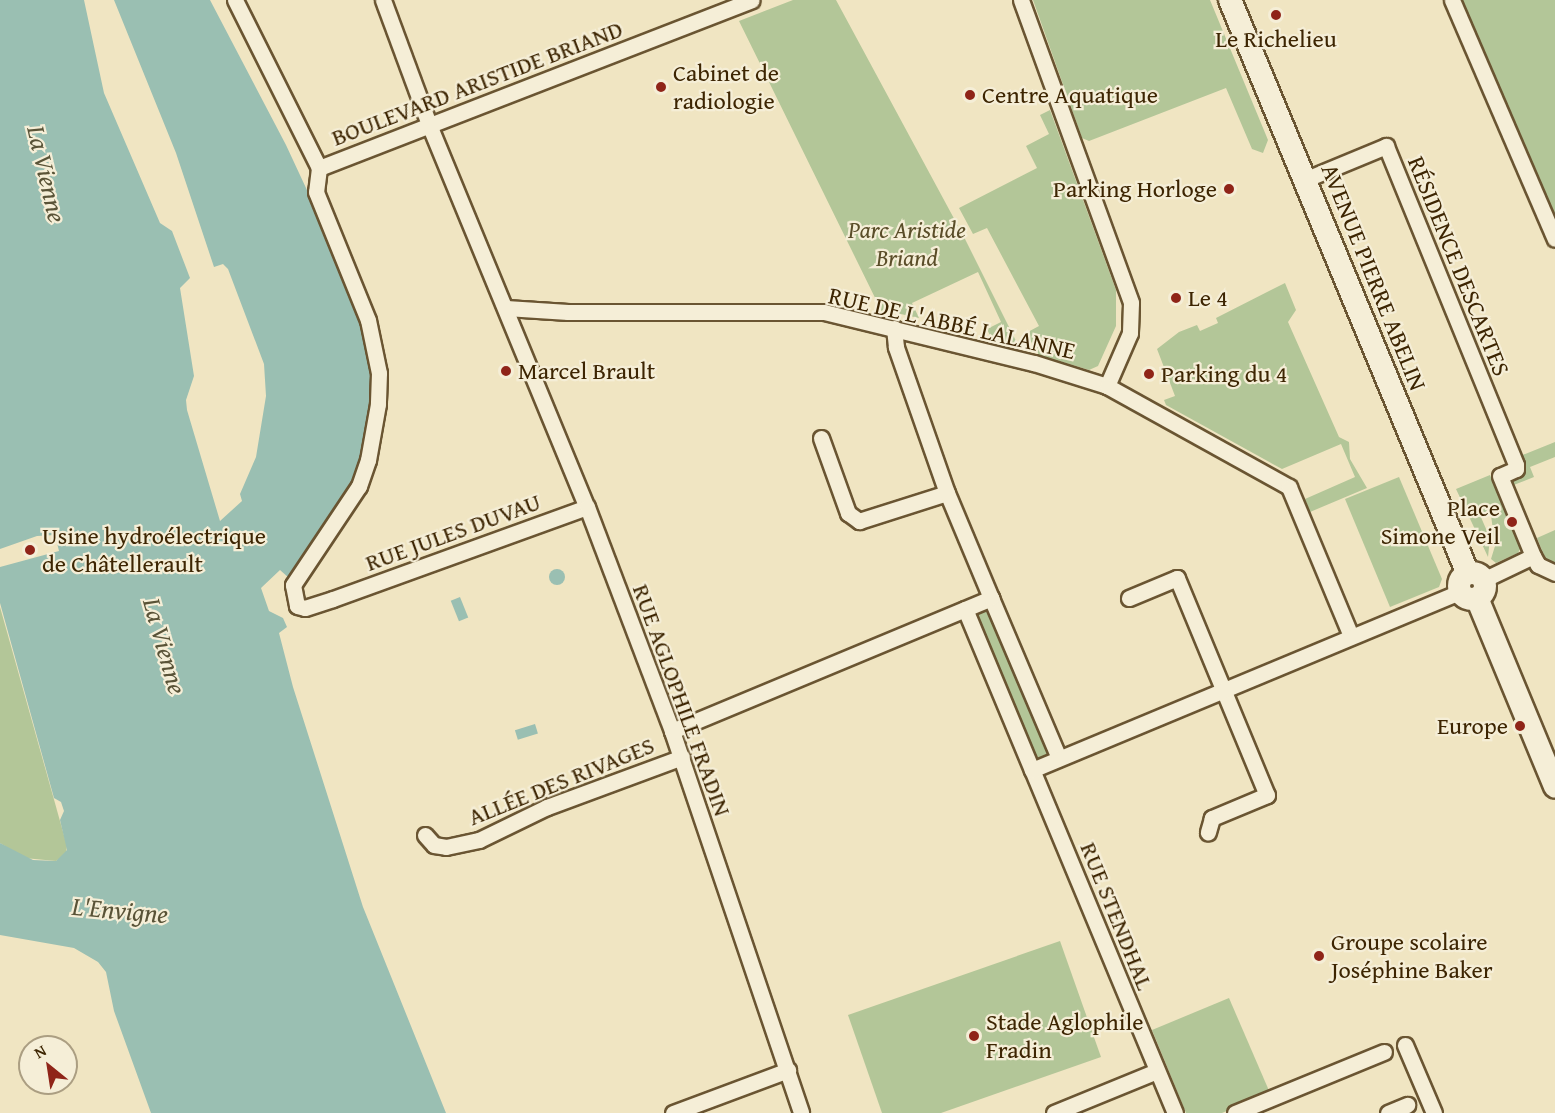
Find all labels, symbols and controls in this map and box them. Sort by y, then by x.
marker: Le Richelieu [1269,8,1283,22]
street label: BOULEVARD ARISTIDE BRIAND [327,14,627,152]
place label: Le Richelieu [1215,25,1337,53]
place label: Cabinet de radiologie [673,59,779,115]
marker: Cabinet de radiologie [654,80,668,94]
place label: Centre Aquatique [982,81,1158,109]
marker: Centre Aquatique [963,88,977,102]
water label: La Vienne [21,122,73,226]
street label: RÉSIDENCE DESCARTES [1402,152,1516,380]
street label: AVENUE PIERRE ABELIN [1315,159,1433,395]
place label: Parking Horloge [1053,175,1217,203]
marker: Parking Horloge [1222,182,1236,196]
park label: Parc Aristide Briand [848,216,966,272]
street label: RUE DE L'ABBÉ LALANNE [826,281,1078,365]
place label: Le 4 [1188,284,1228,312]
marker: Le 4 [1169,291,1183,305]
place label: Marcel Brault [518,357,655,385]
place label: Parking du 4 [1161,360,1287,388]
marker: Marcel Brault [499,364,513,378]
marker: Parking du 4 [1142,367,1156,381]
street label: RUE JULES DUVAU [361,487,545,577]
place label: Place Simone Veil [1381,494,1500,550]
marker: Place Simone Veil [1505,515,1519,529]
place label: Usine hydroélectrique de Châtellerault [42,522,266,578]
marker: Usine hydroélectrique de Châtellerault [23,543,37,557]
street label: RUE AGLOPHILE FRADIN [627,580,737,820]
water label: La Vienne [136,594,194,698]
place label: Europe [1437,712,1508,740]
marker: Europe [1513,719,1527,733]
street label: ALLÉE DES RIVAGES [464,731,658,831]
street label: RUE STENDHAL [1074,838,1160,994]
water label: L'Envigne [71,890,169,930]
place label: Groupe scolaire Joséphine Baker [1331,928,1493,984]
marker: Groupe scolaire Joséphine Baker [1312,949,1326,963]
place label: Stade Aglophile Fradin [986,1008,1144,1064]
marker: Stade Aglophile Fradin [967,1029,981,1043]
north arrow [18,1035,78,1095]
text: N [29,1038,51,1064]

